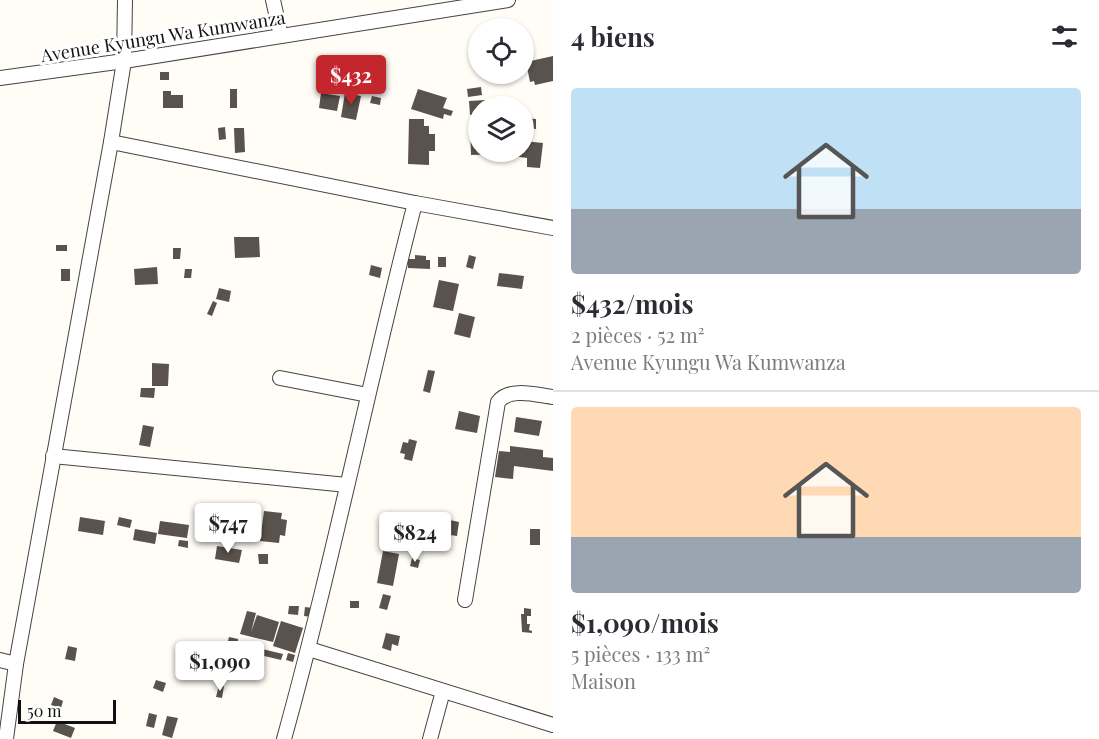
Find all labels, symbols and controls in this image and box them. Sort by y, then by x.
street label: Avenue Kyungu Wa Kumwanza [38,5,287,67]
map controls [468,18,534,162]
button: locate [468,18,534,84]
text: 4 biens [571,19,655,54]
icon: filters [1048,20,1081,53]
pin: $432 [315,55,387,106]
text: $432 [330,61,372,88]
button: layers [468,96,534,162]
icon: home [772,127,880,235]
text: $432/mois [571,286,693,321]
text: 2 pièces · 52 m² [571,321,705,348]
text: Avenue Kyungu Wa Kumwanza [571,348,846,375]
icon: home [772,446,880,554]
pin: $747 [192,503,264,554]
text: $747 [209,509,247,536]
pin: $824 [379,512,451,563]
text: $824 [393,518,437,545]
text: $1,090/mois [571,605,719,640]
text: 5 pièces · 133 m² [571,640,710,667]
pin: $1,090 [171,641,269,692]
text: $1,090 [189,647,251,674]
text: Maison [571,667,636,694]
scale bar [18,697,116,724]
text: 50 m [27,700,61,721]

